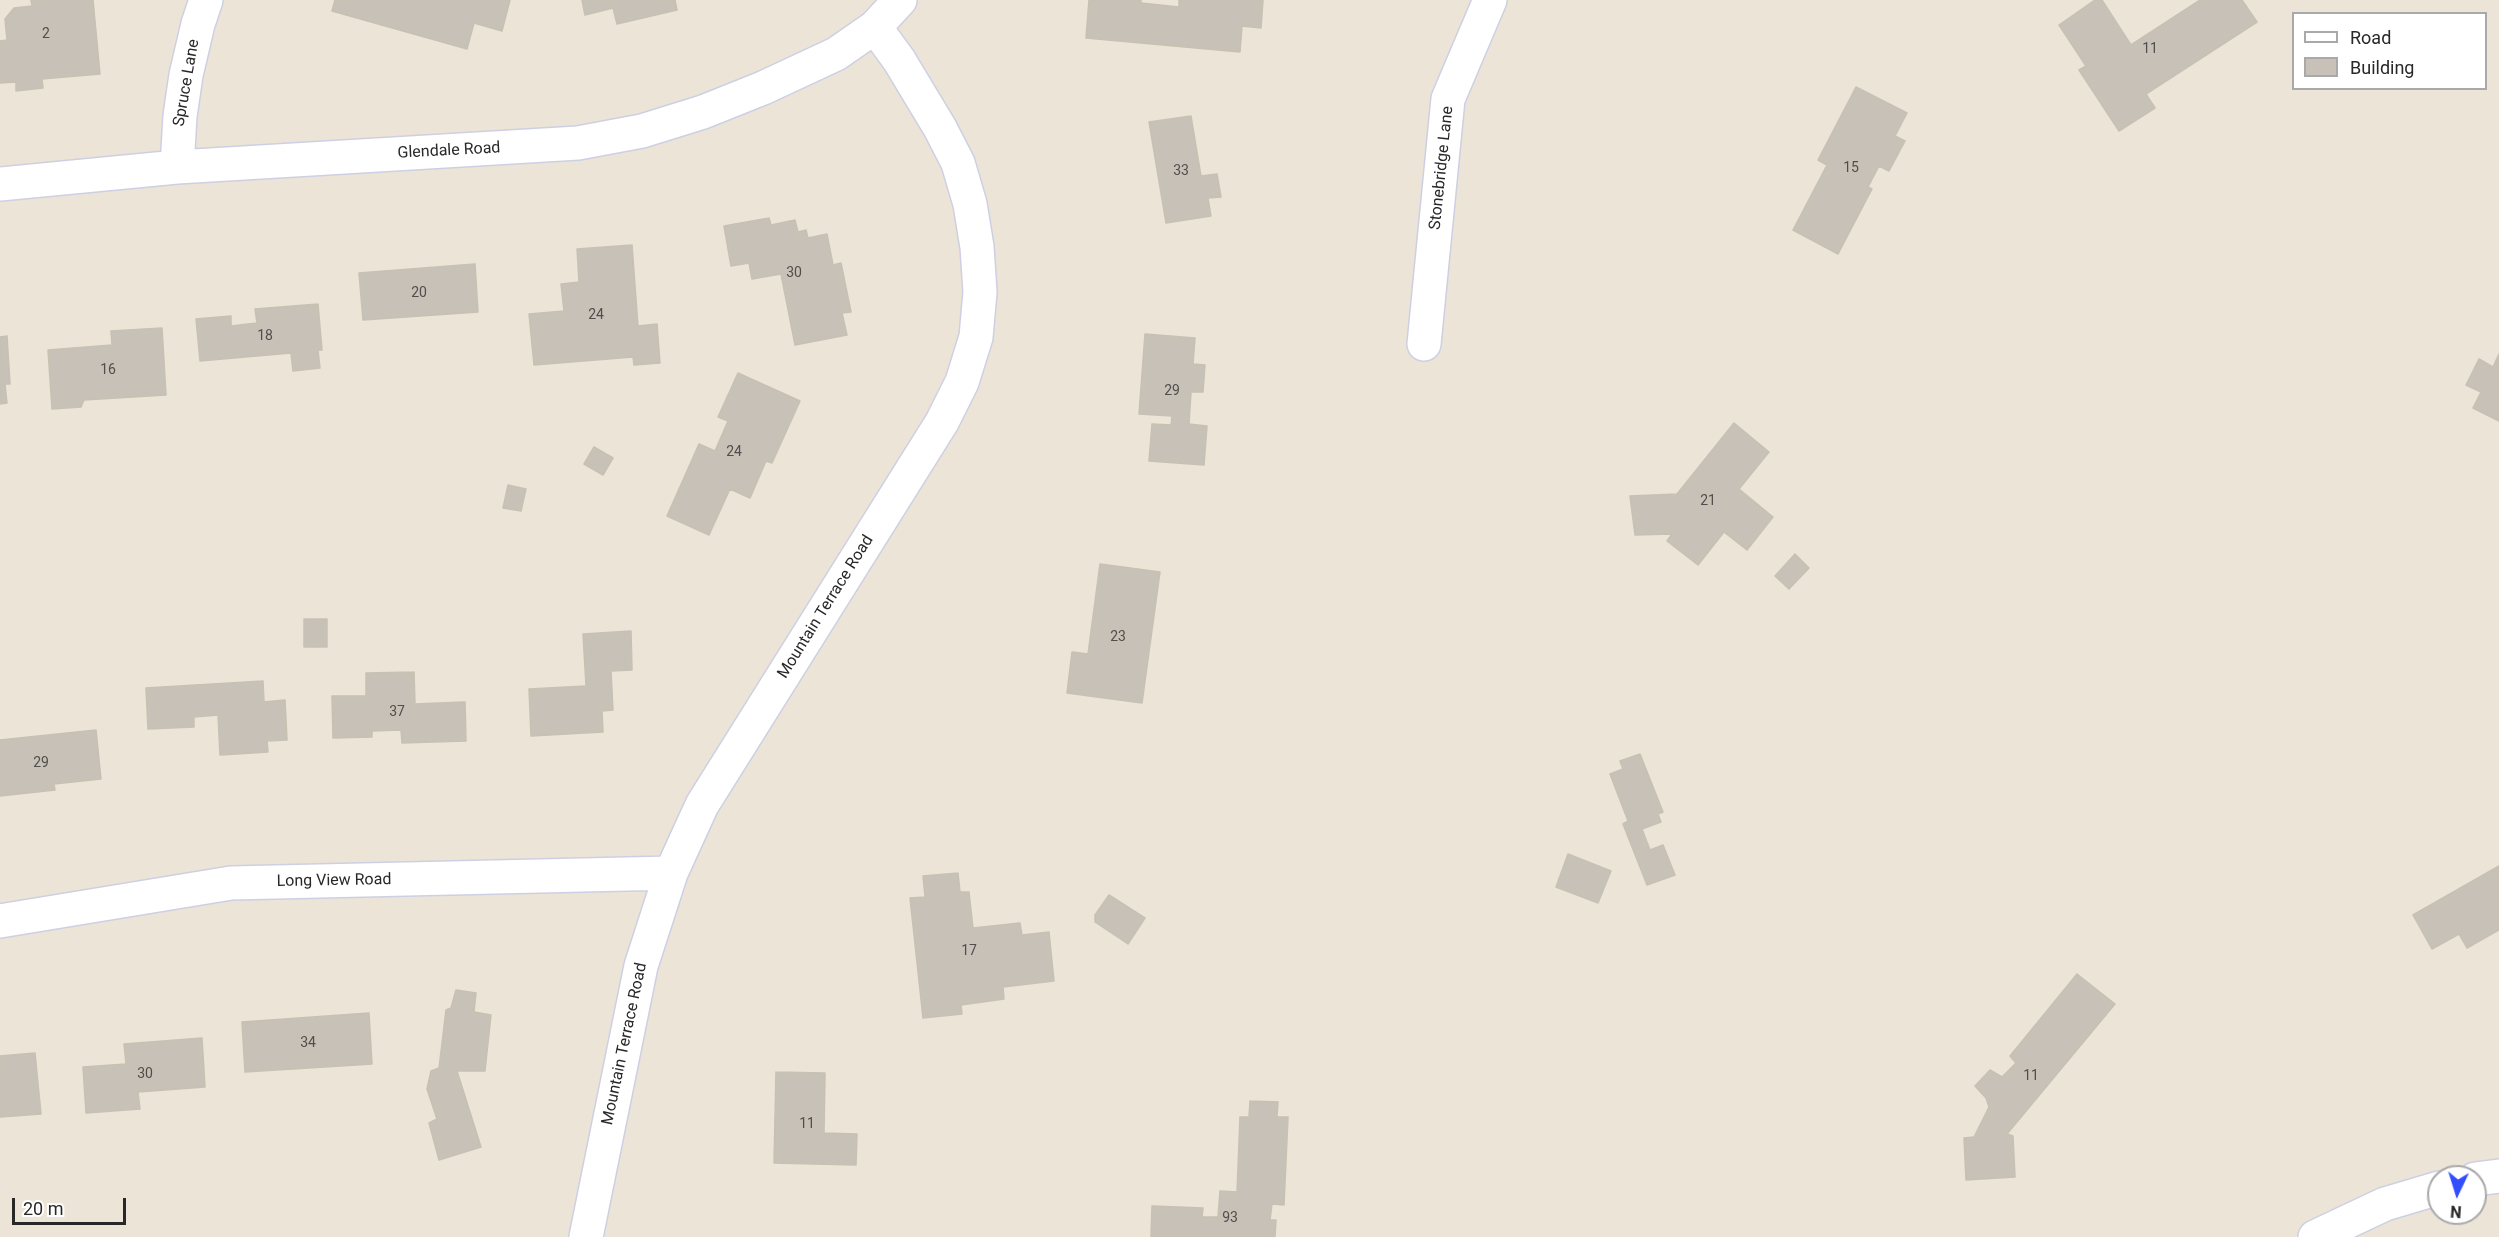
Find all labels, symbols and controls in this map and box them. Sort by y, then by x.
legend [2292,12,2487,90]
house number: 2 [42,26,50,42]
text: Road [2350,27,2391,48]
street label: Spruce Lane [170,38,204,128]
house number: 11 [2142,41,2158,57]
text: Building [2350,57,2414,78]
street label: Stonebridge Lane [1426,105,1458,231]
street label: Glendale Road [397,139,501,163]
house number: 15 [1843,160,1859,176]
house number: 33 [1173,163,1189,179]
house number: 30 [786,265,802,281]
house number: 20 [411,285,427,301]
house number: 24 [588,307,604,323]
house number: 18 [257,328,273,344]
house number: 16 [100,362,116,378]
house number: 29 [1164,383,1180,399]
house number: 24 [726,444,742,460]
house number: 21 [1700,493,1716,509]
street label: Mountain Terrace Road [774,532,878,682]
house number: 23 [1110,629,1126,645]
house number: 37 [389,704,405,720]
house number: 29 [33,755,49,771]
street label: Long View Road [276,870,392,892]
house number: 17 [961,943,977,959]
street label: Mountain Terrace Road [598,961,652,1127]
house number: 34 [300,1035,316,1051]
house number: 30 [137,1066,153,1082]
house number: 11 [2023,1068,2039,1084]
house number: 11 [799,1116,815,1132]
north arrow [2427,1165,2487,1225]
scale bar [15,1186,129,1224]
text: 20 m [23,1198,63,1219]
text: N [2450,1202,2462,1221]
house number: 93 [1222,1210,1238,1226]

